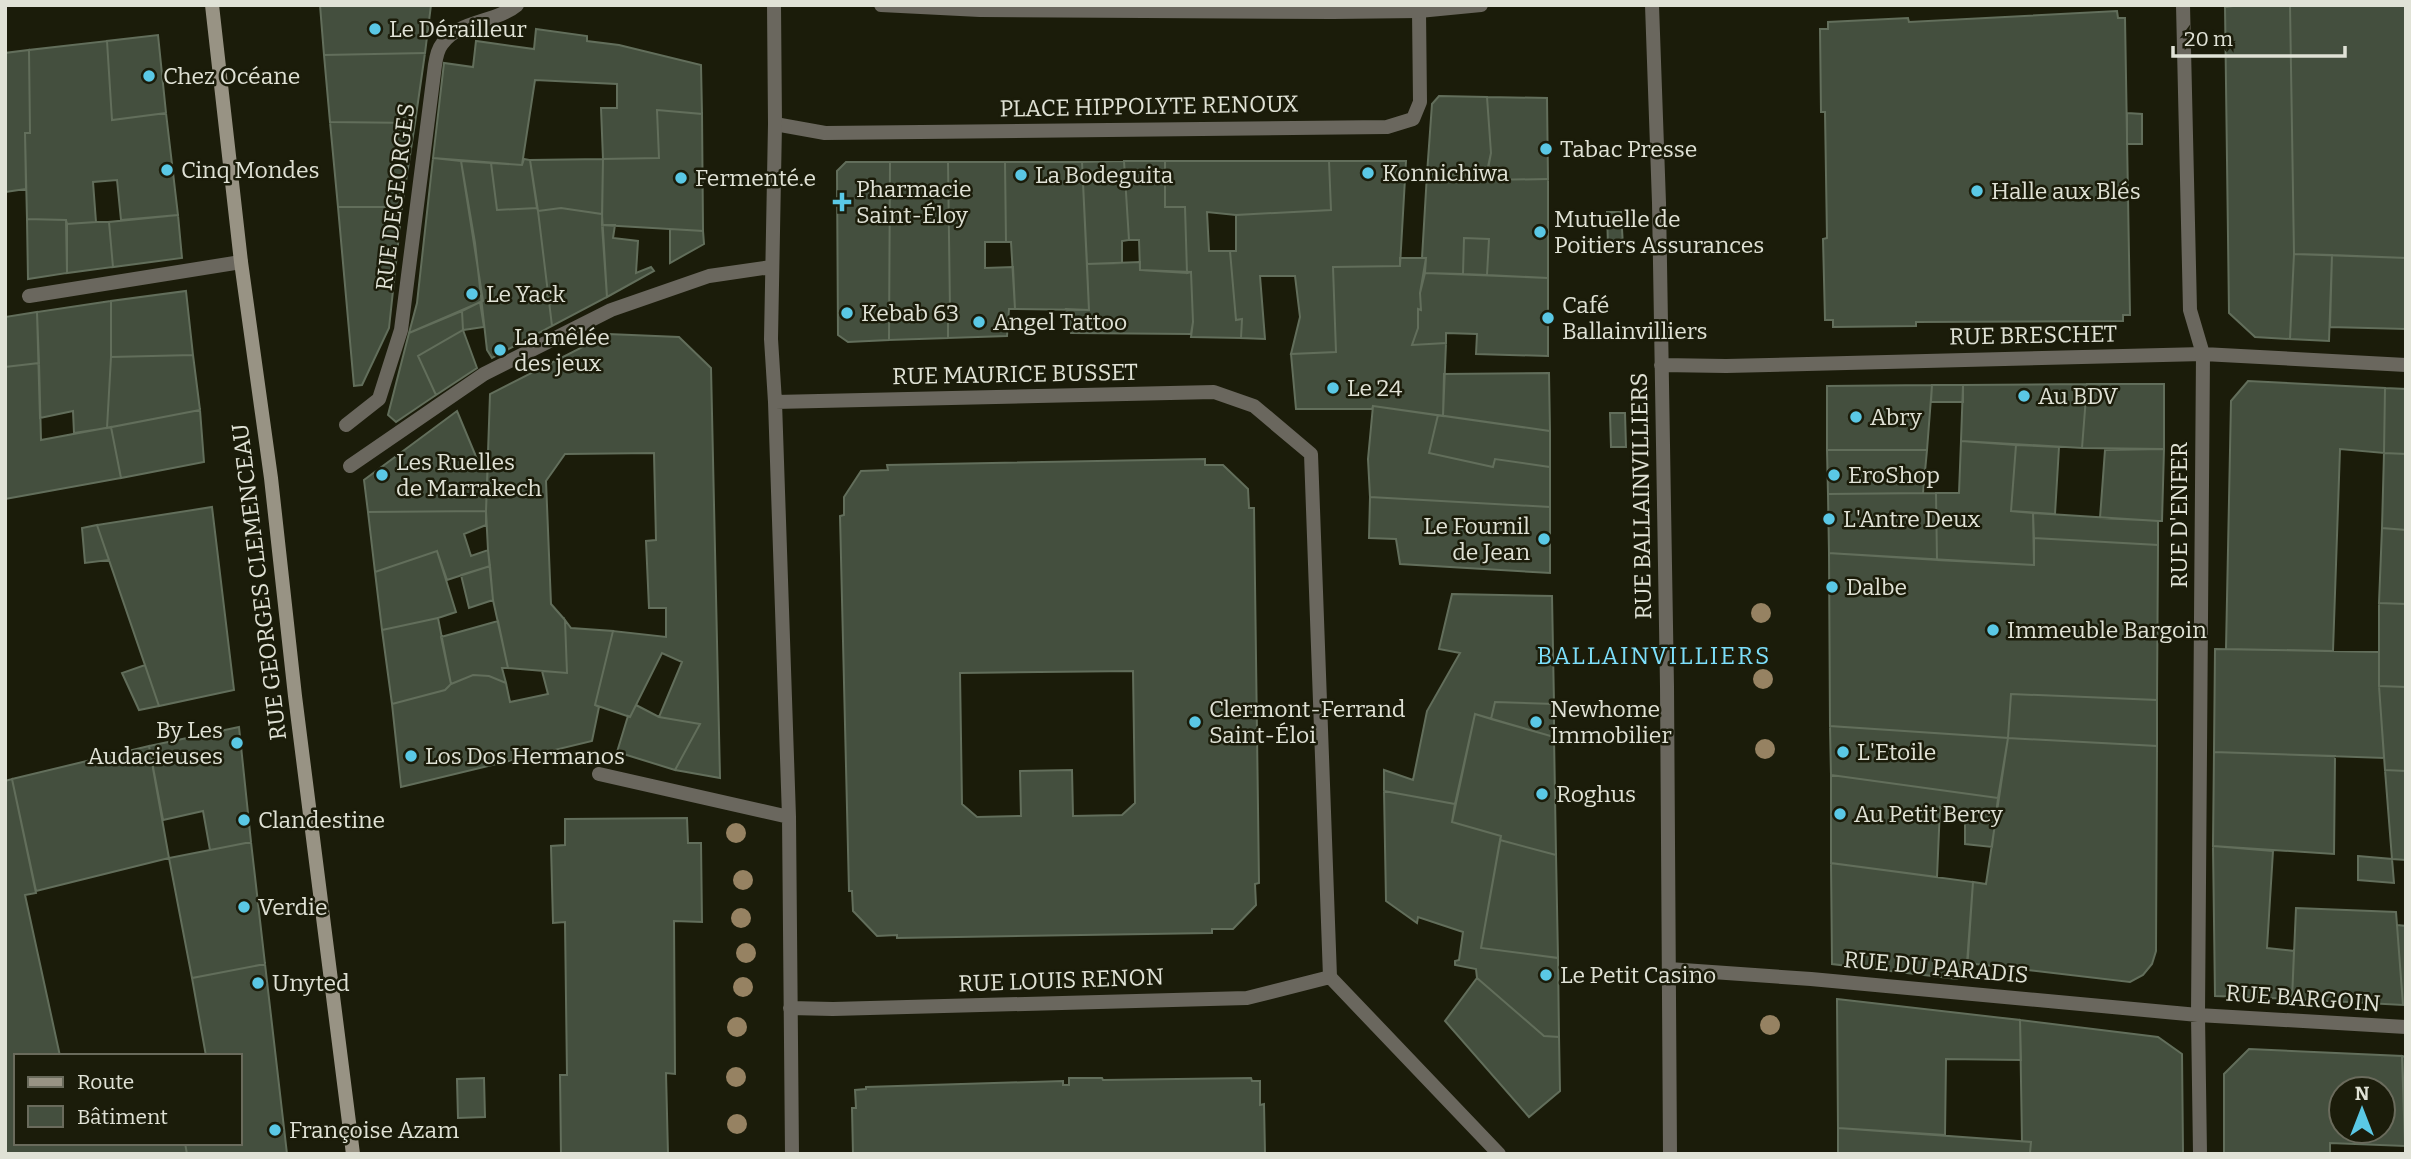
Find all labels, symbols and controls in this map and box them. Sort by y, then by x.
scale bar [2173,14,2344,58]
place label: Le Dérailleur [389,15,527,43]
marker: Le Dérailleur [367,21,383,37]
text: 20 m [2184,26,2233,52]
place label: Chez Océane [163,62,300,90]
marker: Chez Océane [141,68,157,84]
street label: PLACE HIPPOLYTE RENOUX [999,89,1299,123]
street label: RUE DEGEORGES [370,102,420,292]
place label: Tabac Presse [1560,135,1697,163]
marker: Tabac Presse [1538,141,1554,157]
place label: Cinq Mondes [181,156,320,184]
place label: Konnichiwa [1382,159,1510,187]
place label: La Bodeguita [1035,161,1174,189]
marker: Cinq Mondes [159,162,175,178]
place label: Fermenté.e [695,164,816,192]
marker: Konnichiwa [1360,165,1376,181]
marker: La Bodeguita [1013,167,1029,183]
marker: Fermenté.e [673,170,689,186]
place label: Pharmacie Saint-Éloy [856,175,972,229]
place label: Halle aux Blés [1991,177,2141,205]
marker: Halle aux Blés [1969,183,1985,199]
marker: Pharmacie Saint-Éloy [834,194,850,210]
place label: Mutuelle de Poitiers Assurances [1554,205,1764,259]
marker: Mutuelle de Poitiers Assurances [1532,224,1548,240]
place label: Le Yack [486,280,565,308]
marker: Le Yack [464,286,480,302]
place label: Café Ballainvilliers [1562,291,1708,345]
place label: Kebab 63 [861,299,959,327]
marker: Kebab 63 [839,305,855,321]
place label: Angel Tattoo [993,308,1127,336]
marker: Café Ballainvilliers [1540,310,1556,326]
marker: Angel Tattoo [971,314,987,330]
street label: RUE BRESCHET [1949,320,2117,350]
place label: La mêlée des jeux [514,323,610,377]
marker: La mêlée des jeux [492,342,508,358]
street label: RUE MAURICE BUSSET [892,358,1138,390]
street label: RUE BALLAINVILLIERS [1625,372,1657,620]
place label: Le 24 [1347,374,1403,402]
marker: Le 24 [1325,380,1341,396]
place label: Au BDV [2038,382,2118,410]
marker: Au BDV [2016,388,2032,404]
place label: Abry [1870,403,1923,431]
marker: Abry [1848,409,1864,425]
street label: RUE GEORGES CLEMENCEAU [226,422,292,742]
street label: RUE D'ENFER [2165,442,2193,588]
place label: Les Ruelles de Marrakech [396,448,542,502]
place label: EroShop [1848,461,1940,489]
marker: Les Ruelles de Marrakech [374,467,390,483]
marker: EroShop [1826,467,1842,483]
place label: L'Antre Deux [1843,505,1980,533]
marker: L'Antre Deux [1821,511,1837,527]
place label: Le Fournil de Jean [1423,512,1530,566]
marker: Le Fournil de Jean [1536,531,1552,547]
place label: Dalbe [1846,573,1907,601]
marker: Dalbe [1824,579,1840,595]
place label: Immeuble Bargoin [2007,616,2207,644]
marker: Immeuble Bargoin [1985,622,2001,638]
district label: BALLAINVILLIERS [1537,642,1771,670]
place label: Clermont-Ferrand Saint-Éloi [1209,695,1406,749]
place label: Newhome Immobilier [1550,695,1672,749]
marker: Clermont-Ferrand Saint-Éloi [1187,714,1203,730]
marker: Newhome Immobilier [1528,714,1544,730]
place label: By Les Audacieuses [87,716,223,770]
marker: By Les Audacieuses [229,735,245,751]
place label: L'Etoile [1857,738,1936,766]
place label: Los Dos Hermanos [425,742,625,770]
marker: L'Etoile [1835,744,1851,760]
marker: Los Dos Hermanos [403,748,419,764]
place label: Roghus [1556,780,1636,808]
marker: Roghus [1534,786,1550,802]
place label: Au Petit Bercy [1854,800,2004,828]
place label: Clandestine [258,806,385,834]
marker: Au Petit Bercy [1832,806,1848,822]
marker: Clandestine [236,812,252,828]
place label: Verdie [258,893,328,921]
marker: Verdie [236,899,252,915]
street label: RUE DU PARADIS [1842,945,2030,989]
place label: Le Petit Casino [1560,961,1716,989]
street label: RUE LOUIS RENON [958,962,1164,998]
marker: Le Petit Casino [1538,967,1554,983]
place label: Unyted [272,969,350,997]
marker: Unyted [250,975,266,991]
street label: RUE BARGOIN [2225,979,2381,1017]
legend [14,1054,242,1145]
text: Route [77,1069,134,1095]
north arrow [2327,1075,2397,1145]
text: N [2355,1082,2370,1105]
text: Bâtiment [77,1104,168,1130]
place label: Françoise Azam [289,1116,459,1144]
marker: Françoise Azam [267,1122,283,1138]

